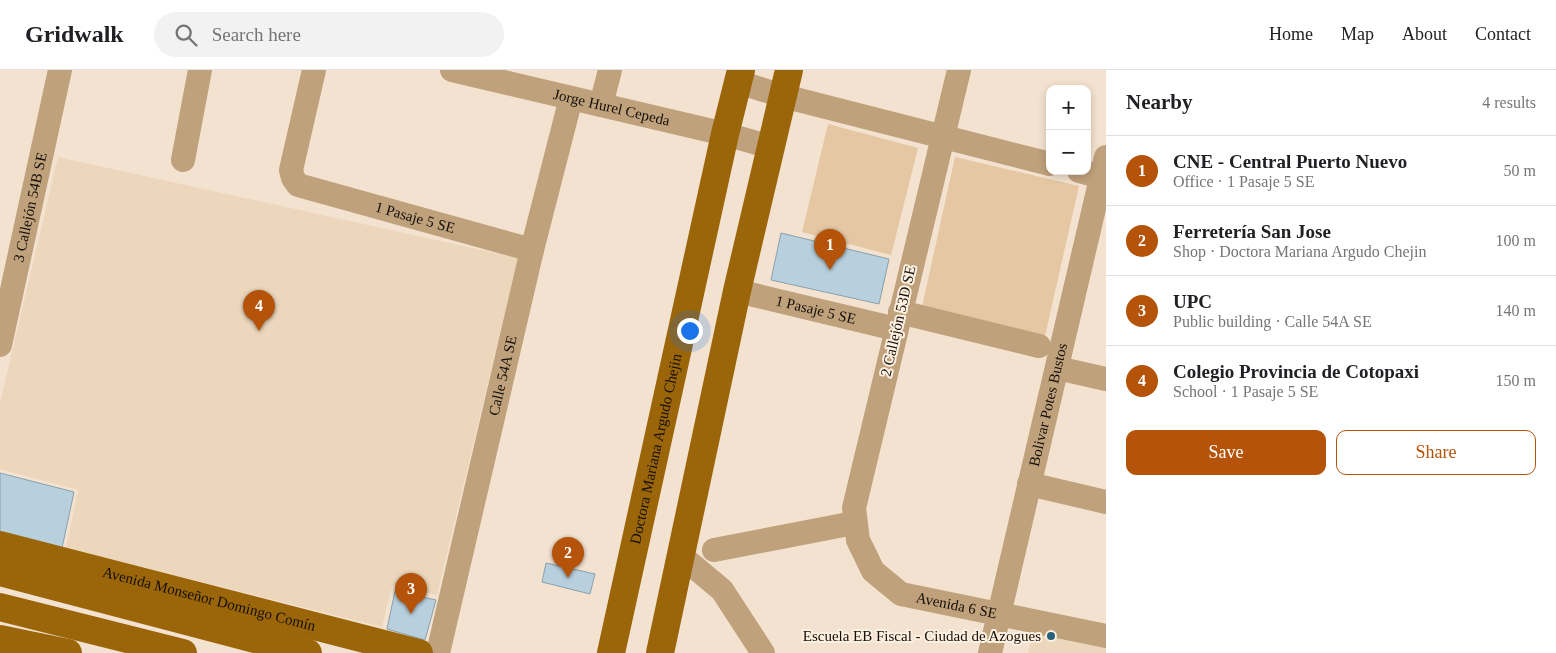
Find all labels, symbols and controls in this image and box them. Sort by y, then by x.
search box [154,12,504,57]
text: Gridwalk [25,21,124,47]
icon: search [172,21,200,49]
text: Search here [212,24,301,45]
text: Home [1269,24,1313,44]
text: Map [1341,24,1374,44]
text: About [1402,24,1447,44]
text: Contact [1475,24,1531,44]
map controls [1046,85,1091,175]
button: + [1046,85,1091,130]
street label: Jorge Hurel Cepeda [552,86,672,129]
text: Nearby [1126,90,1193,114]
text: 4 results [1482,94,1536,111]
button: − [1046,130,1091,175]
street label: 3 Callejón 54B SE [10,151,50,264]
text: CNE - Central Puerto Nuevo [1173,151,1407,172]
text: 1 [1138,162,1146,179]
text: 50 m [1504,162,1536,179]
text: Office · 1 Pasaje 5 SE [1173,173,1314,190]
street label: 1 Pasaje 5 SE [373,199,457,236]
text: Ferretería San Jose [1173,221,1331,242]
pin: 1 [814,229,846,270]
text: 2 [1138,232,1146,249]
text: 100 m [1496,232,1536,249]
text: Shop · Doctora Mariana Argudo Chejin [1173,243,1426,260]
street label: 2 Callejón 53D SE [878,264,918,378]
pin: 4 [243,290,275,331]
text: UPC [1173,291,1212,312]
street label: 1 Pasaje 5 SE [774,293,858,327]
text: 3 [1138,302,1146,319]
text: 140 m [1496,302,1536,319]
text: Public building · Calle 54A SE [1173,313,1372,330]
your location [677,318,703,344]
street label: Calle 54A SE [486,334,520,417]
street label: Bolivar Potes Bustos [1026,341,1070,468]
street label: Doctora Mariana Argudo Chejin [627,352,685,546]
text: Colegio Provincia de Cotopaxi [1173,361,1419,382]
text: 4 [1138,372,1146,389]
text: 150 m [1496,372,1536,389]
text: School · 1 Pasaje 5 SE [1173,383,1318,400]
button: Save [1126,430,1326,475]
button: Share [1336,430,1536,475]
pin: 2 [552,537,584,578]
street label: Avenida Monseñor Domingo Comín [101,564,318,634]
pin: 3 [395,573,427,614]
street label: Avenida 6 SE [915,589,998,621]
place label: Escuela EB Fiscal - Ciudad de Azogues [803,628,1041,644]
marker: Escuela EB Fiscal - Ciudad de Azogues [1045,630,1057,642]

